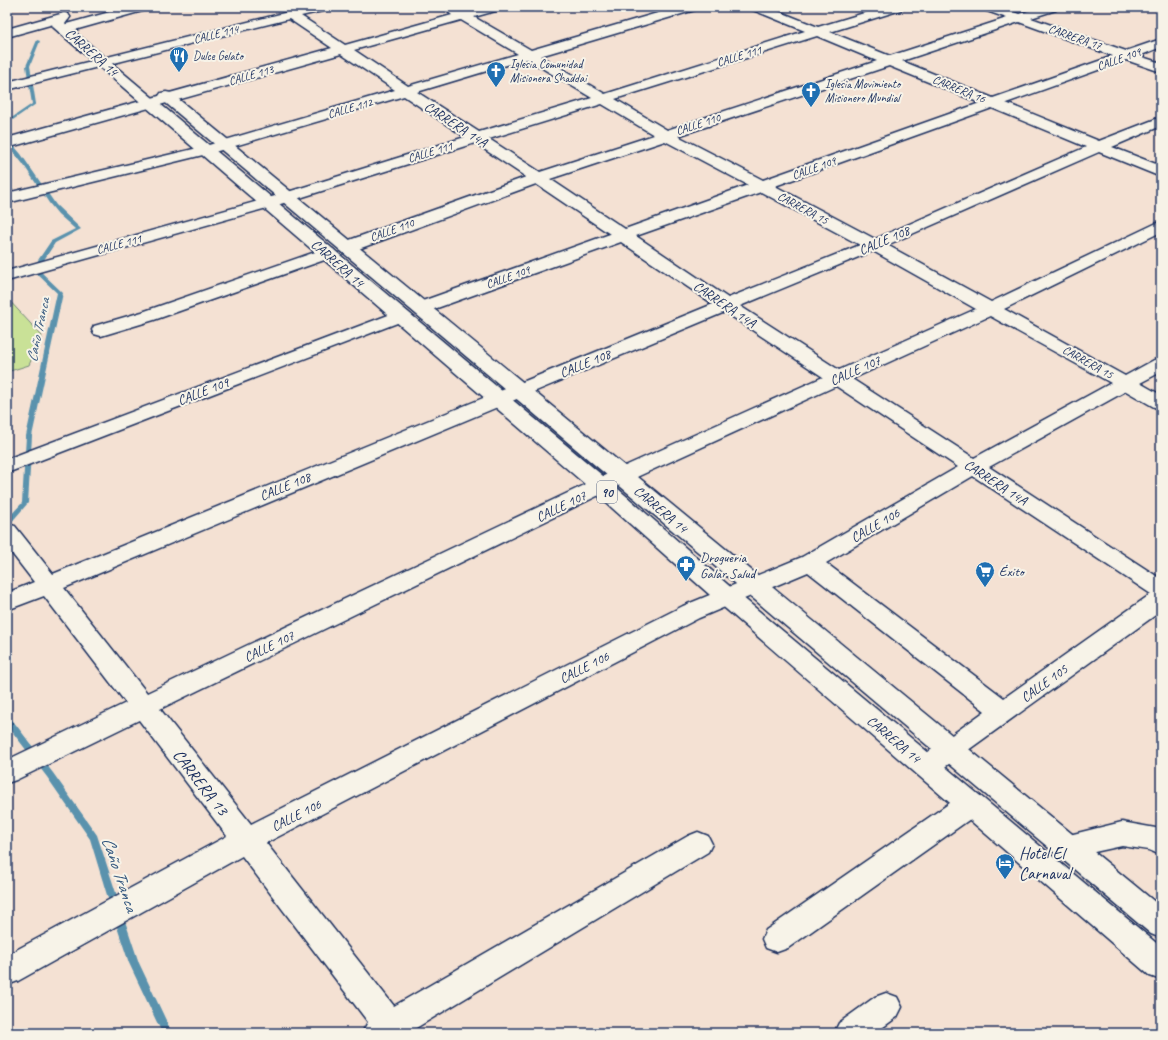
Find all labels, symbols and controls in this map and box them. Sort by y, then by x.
street label: CALLE 114 [192,20,242,47]
street label: CARRERA 17 [1046,20,1104,54]
street label: CARRERA 14 [62,25,123,81]
street label: CALLE 111 [715,41,764,70]
street label: CALLE 109 [1095,43,1145,74]
restaurant icon: Dulce Gelato [168,45,190,73]
place label: Dulce Gelato [193,48,245,64]
place label: Iglesia Comunidad Misionera Shaddai [510,56,588,86]
church icon: Iglesia Comunidad Misionera Shaddai [485,60,507,88]
street label: CALLE 113 [227,61,277,89]
street label: CARRERA 16 [930,71,988,107]
place label: Iglesia Movimiento Misionero Mundial [825,76,902,106]
church icon: Iglesia Movimiento Misionero Mundial [800,80,822,108]
street label: CALLE 112 [326,94,376,122]
street label: CARRERA 14A [421,98,491,152]
street label: CALLE 110 [674,109,724,139]
street label: CALLE 111 [406,137,455,166]
street label: CALLE 109 [790,152,840,183]
street label: CARRERA 15 [775,188,832,228]
street label: CALLE 110 [368,214,418,245]
street label: CALLE 108 [856,222,914,259]
street label: CALLE 111 [95,230,144,258]
street label: CARRERA 14 [308,236,369,292]
street label: CALLE 109 [484,261,534,292]
street label: CARRERA 14A [690,277,760,332]
water label: Caño Tranca [22,295,55,364]
street label: CARRERA 15 [1060,342,1117,383]
street label: CALLE 108 [557,345,615,381]
street label: CALLE 107 [827,352,884,389]
street label: CALLE 109 [175,373,233,409]
street label: CARRERA 14A [961,456,1031,510]
street label: CALLE 108 [257,468,315,504]
road number: 90 [597,481,617,503]
street label: CARRERA 14 [630,482,692,538]
street label: CALLE 107 [533,487,590,526]
street label: CALLE 106 [848,504,903,546]
place label: Drogueria Galar Salud [700,549,757,582]
pharmacy icon: Drogueria Galar Salud [675,554,697,582]
supermarket icon: Éxito [974,560,996,588]
place label: Éxito [999,563,1026,580]
street label: CALLE 107 [241,627,298,666]
street label: CALLE 106 [556,647,613,687]
street label: CALLE 105 [1018,660,1072,706]
street label: CARRERA 14 [863,712,925,768]
street label: CARRERA 13 [168,745,234,821]
street label: CALLE 106 [268,795,325,835]
water label: Caño Tranca [97,834,144,917]
place label: Hotel El Carnaval [1019,843,1074,884]
hotel icon: Hotel El Carnaval [994,852,1016,880]

